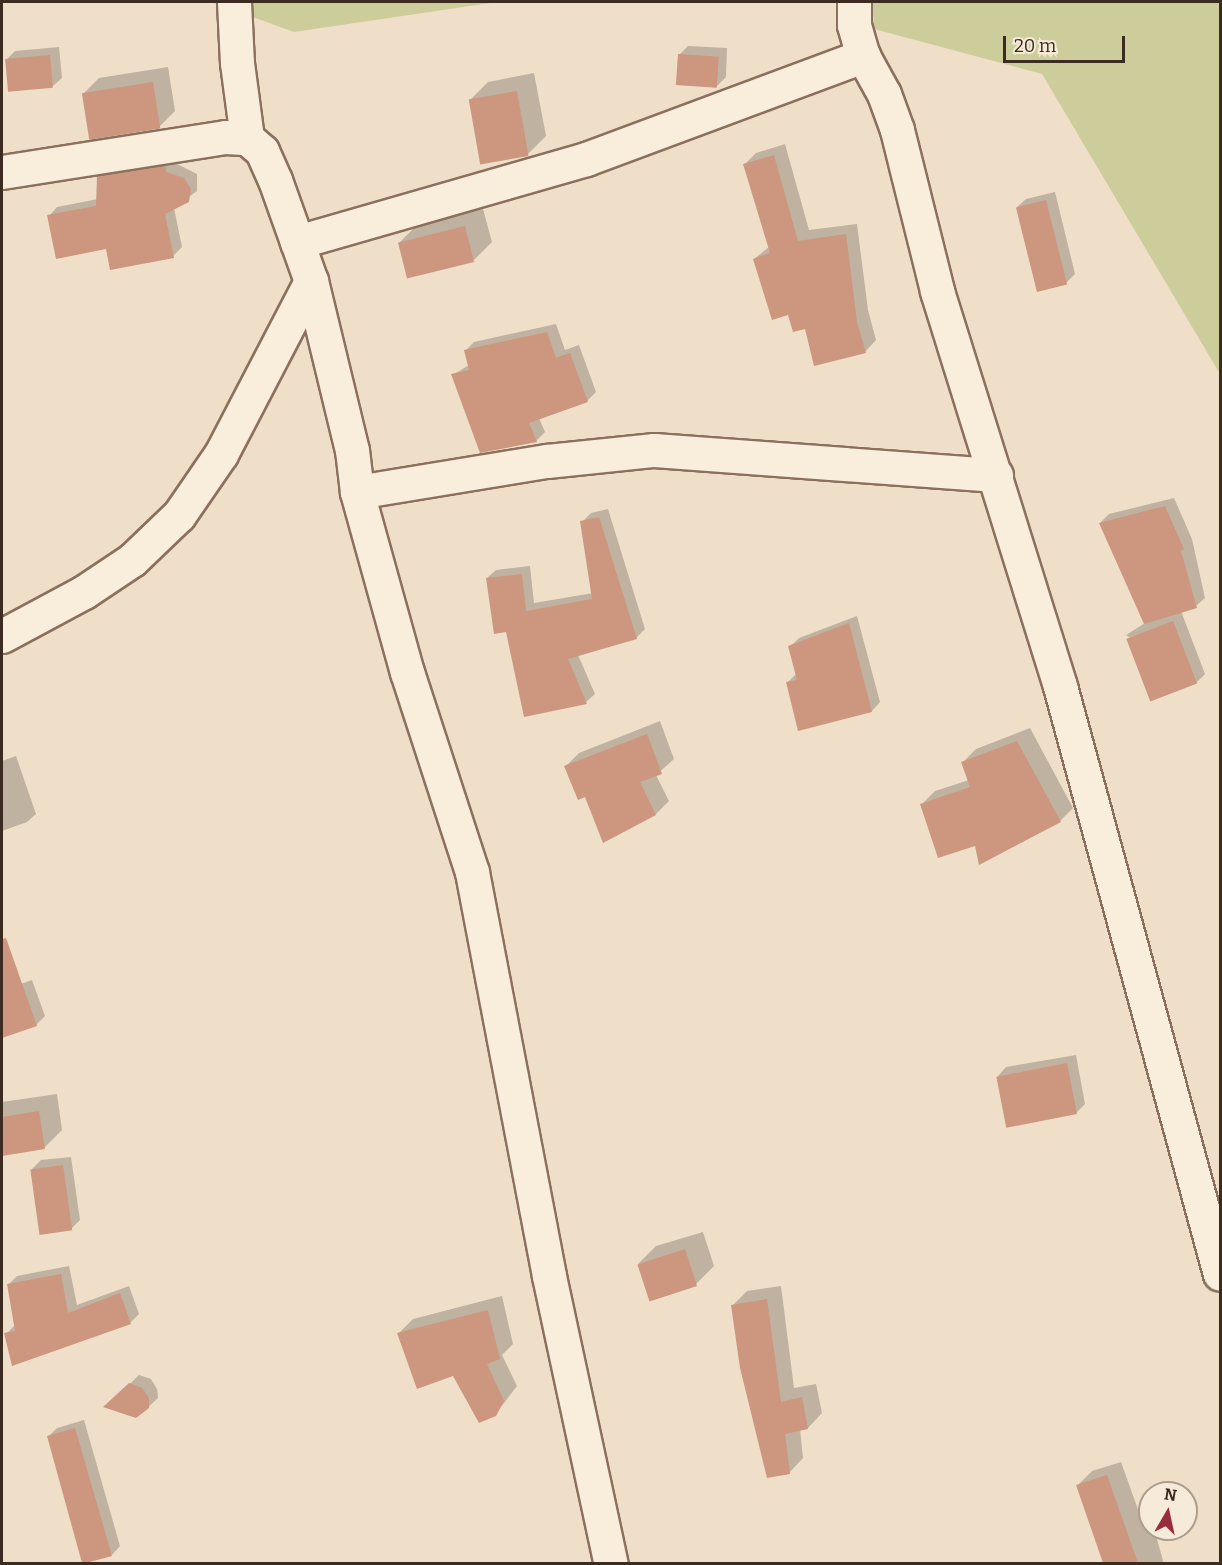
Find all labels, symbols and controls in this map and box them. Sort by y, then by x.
scale bar [1006,24,1128,62]
text: 20 m [1014,35,1056,57]
north arrow [1138,1481,1198,1541]
text: N [1163,1484,1178,1505]

